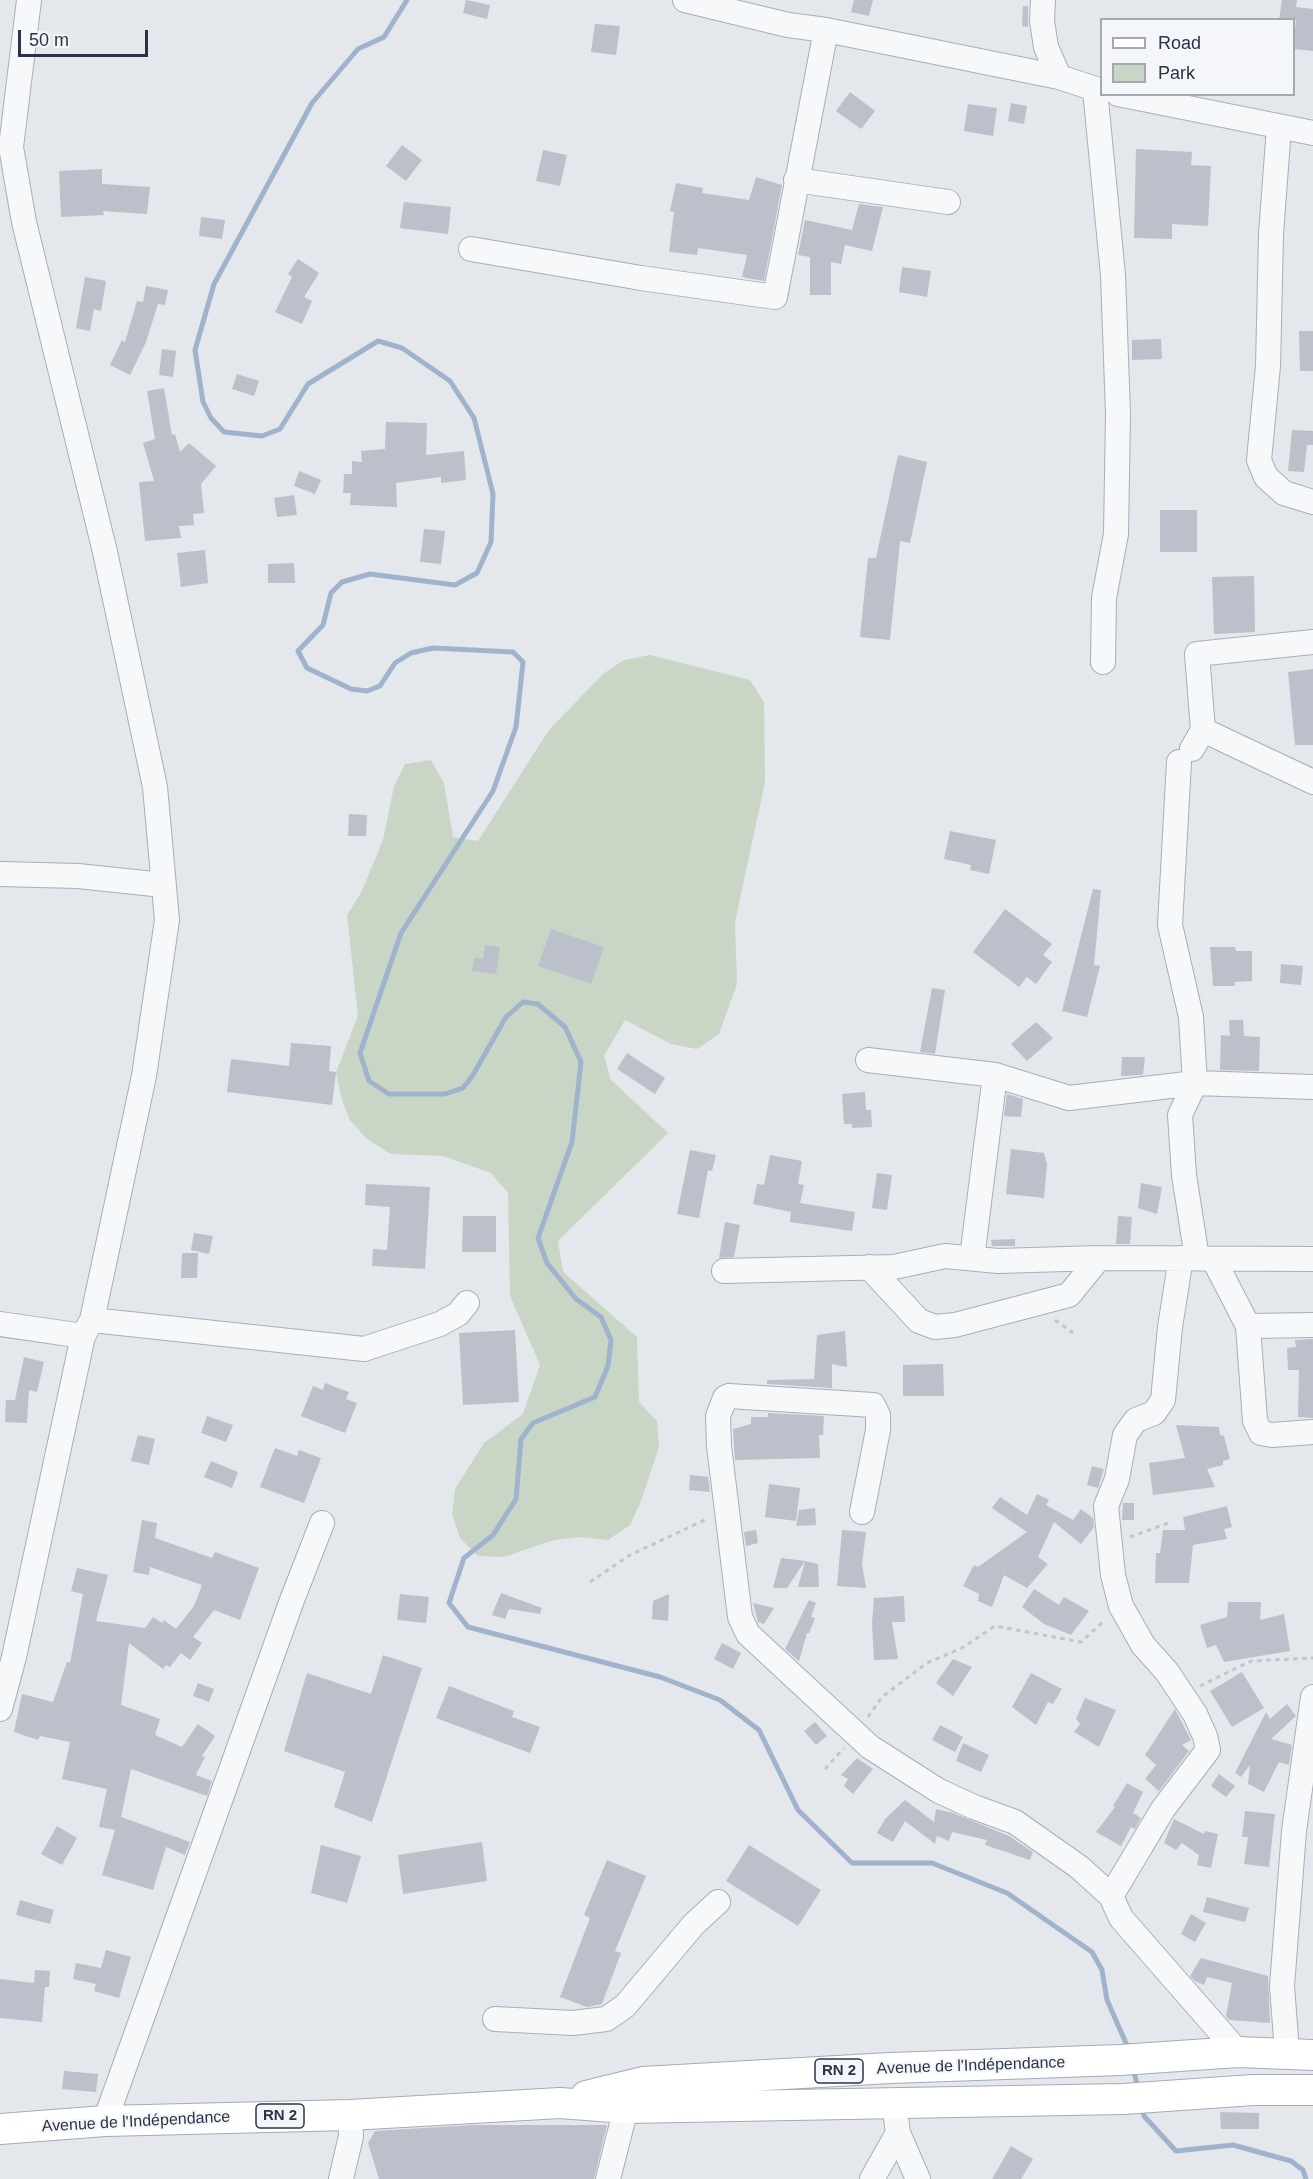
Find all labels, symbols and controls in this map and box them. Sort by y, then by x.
scale bar [21,18,152,56]
legend [1100,18,1295,96]
text: 50 m [29,30,69,50]
text: Road [1158,33,1201,53]
text: Park [1158,63,1195,83]
street label: Avenue de l'Indépendance [876,2053,1066,2079]
road number: RN 2 [815,2059,863,2083]
road number: RN 2 [256,2104,304,2128]
street label: Avenue de l'Indépendance [41,2107,231,2137]

